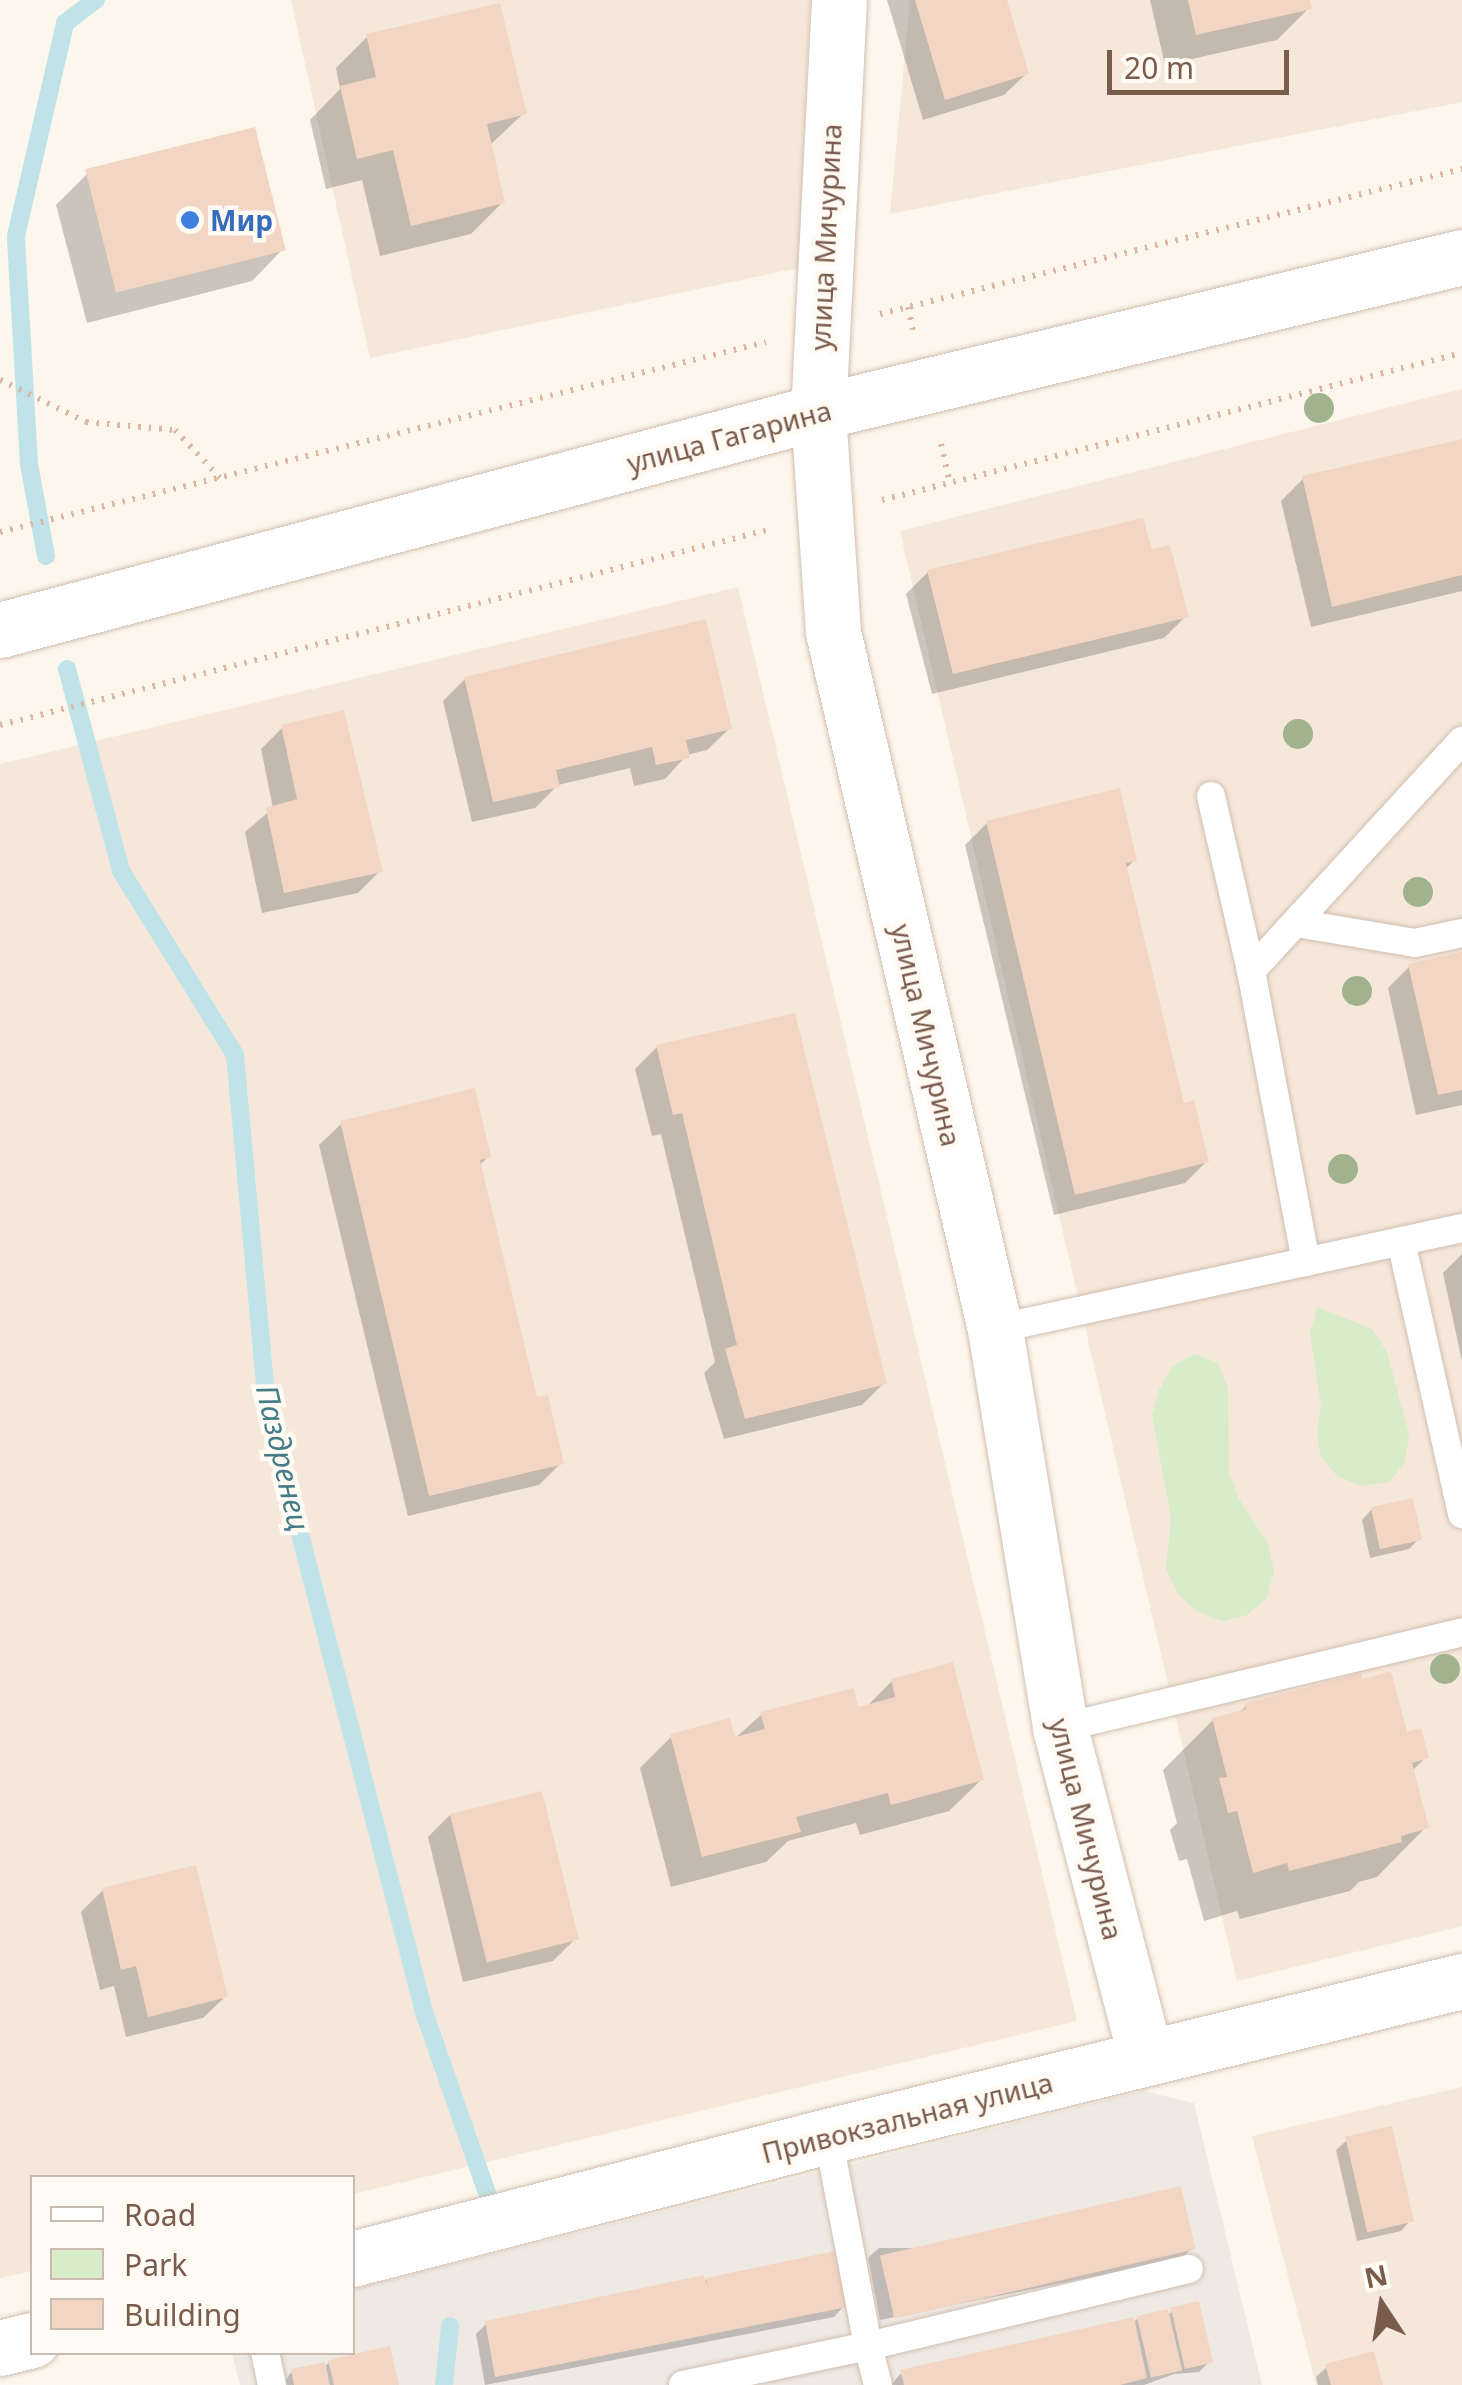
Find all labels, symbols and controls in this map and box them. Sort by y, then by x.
scale bar [1112,30,1294,92]
text: 20 m [1124,47,1194,88]
street label: улица Мичурина [802,123,848,351]
place label: Мир [210,203,273,237]
marker: Мир [179,209,201,231]
street label: улица Гагарина [623,393,835,479]
street label: улица Мичурина [885,920,969,1150]
water label: Паздренец [249,1382,317,1534]
street label: улица Мичурина [1043,1715,1131,1943]
street label: Привокзальная улица [758,2065,1056,2169]
legend [30,2175,355,2355]
text: Road [124,2194,196,2235]
text: Park [124,2244,187,2285]
north arrow [1332,2255,1432,2355]
text: N [1361,2255,1391,2297]
text: Building [124,2294,241,2335]

